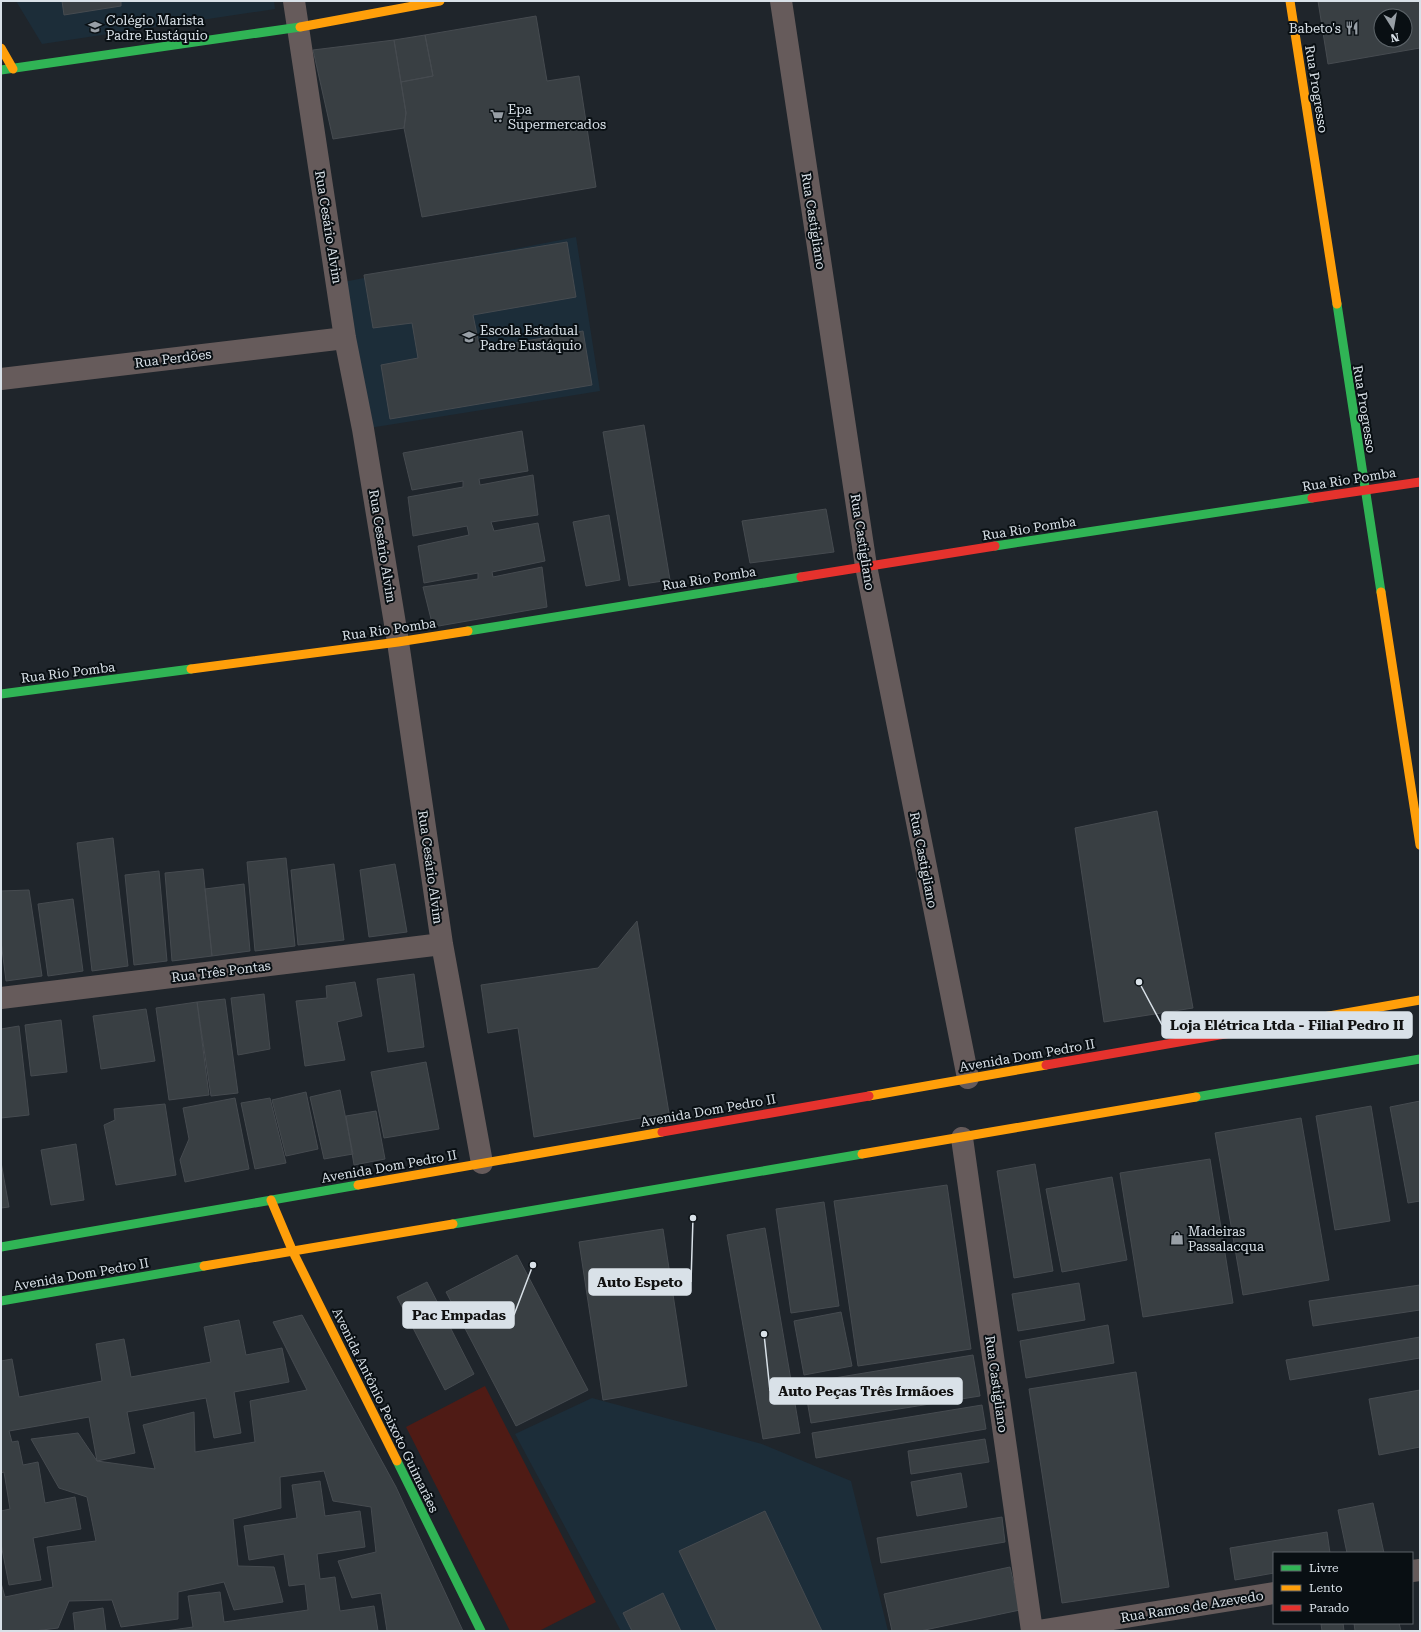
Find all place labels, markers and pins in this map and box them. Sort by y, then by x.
place label: Colégio Marista Padre Eustáquio [106,13,208,43]
school or university icon: Colégio Marista Padre Eustáquio [87,19,103,35]
restaurant icon: Babeto's [1344,20,1360,36]
place label: Babeto's [1289,21,1341,36]
place label: Epa Supermercados [508,102,606,132]
supermarket icon: Epa Supermercados [489,108,505,124]
place label: Escola Estadual Padre Eustáquio [480,323,582,353]
school or university icon: Escola Estadual Padre Eustáquio [461,329,477,345]
callout: Loja Elétrica Ltda - Filial Pedro II [1162,1012,1412,1038]
place label: Madeiras Passalacqua [1188,1224,1264,1254]
shop icon: Madeiras Passalacqua [1169,1230,1185,1246]
callout: Auto Espeto [589,1269,691,1295]
callout: Pac Empadas [403,1302,514,1328]
callout: Auto Peças Três Irmãoes [770,1378,962,1404]

